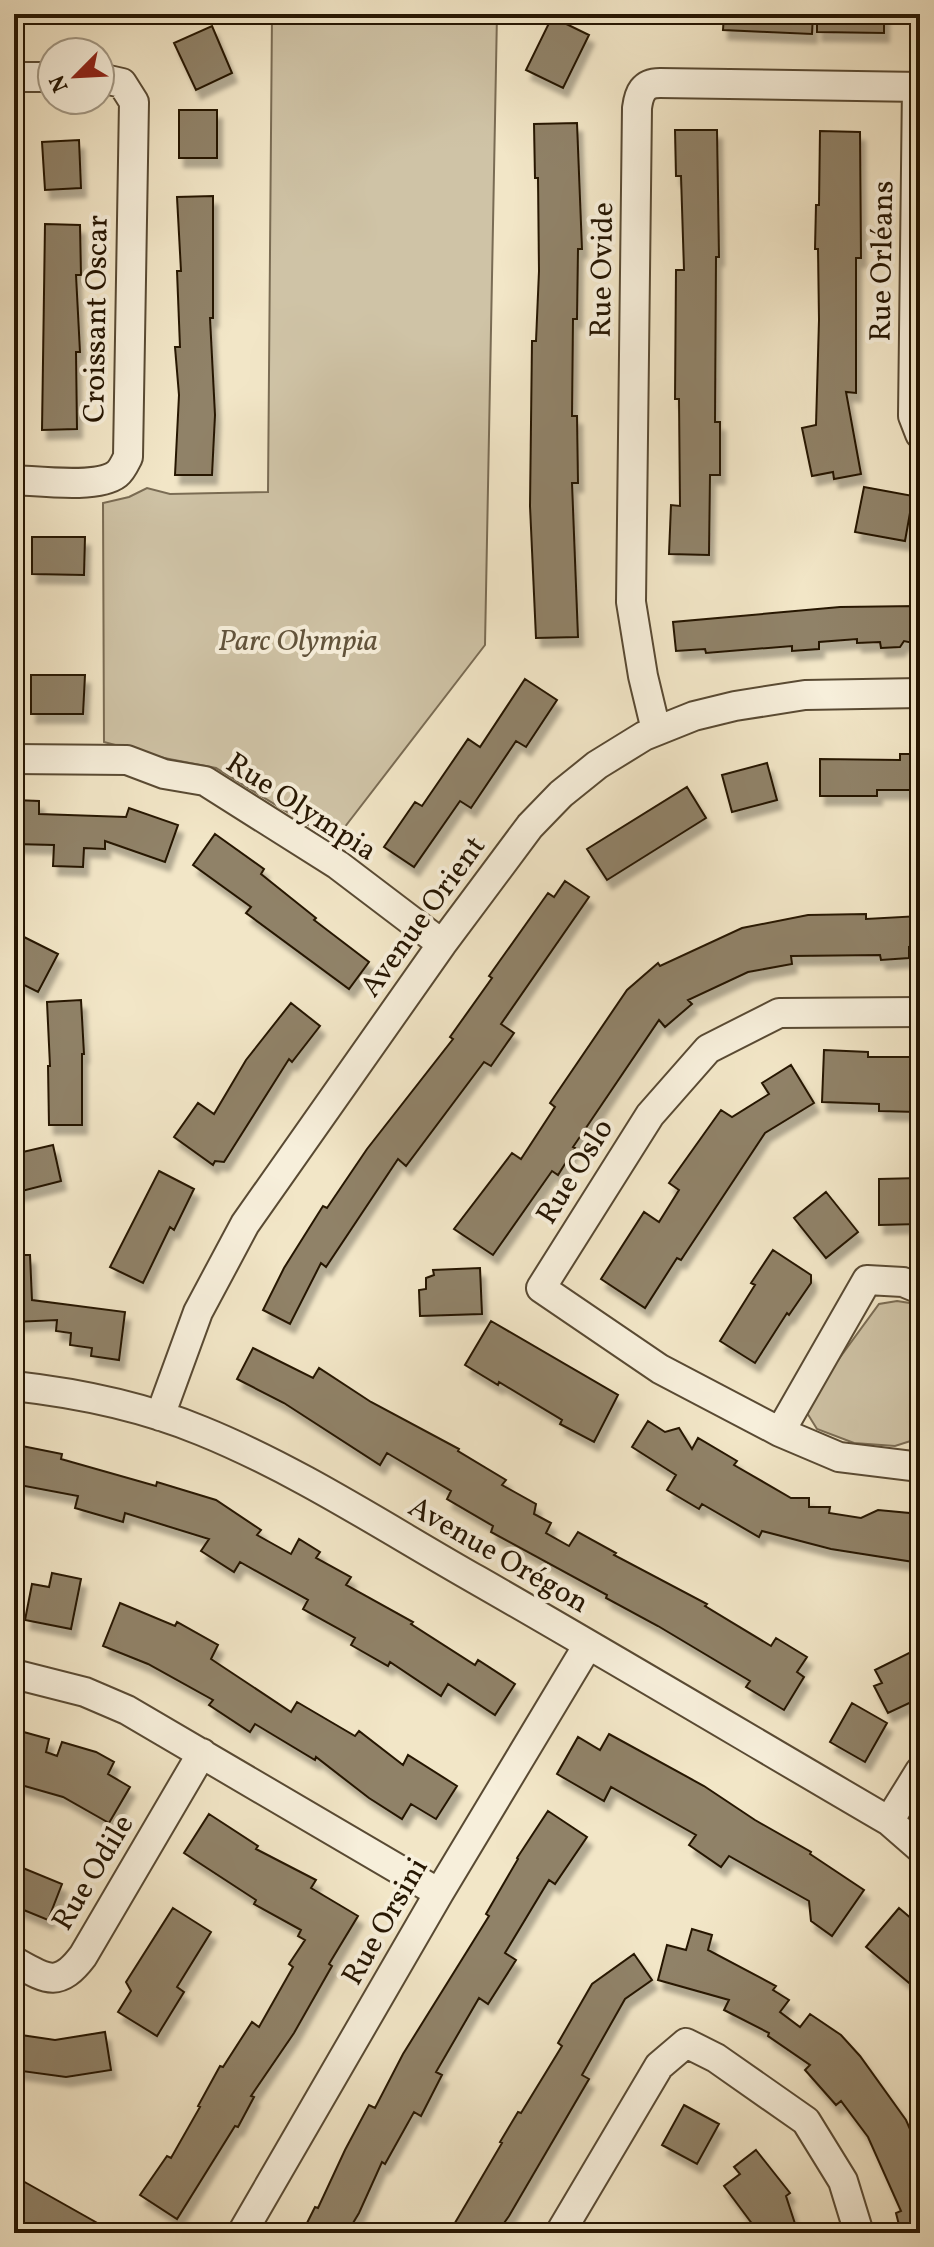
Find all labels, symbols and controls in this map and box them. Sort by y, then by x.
north arrow [36,36,116,116]
text: N [43,69,77,97]
street label: Rue Orléans [861,180,905,342]
street label: Rue Ovide [581,202,625,338]
street label: Croissant Oscar [74,215,120,423]
park label: Parc Olympia [218,621,378,663]
street label: Rue Olympia [217,743,385,872]
street label: Avenue Orient [351,828,497,1007]
street label: Rue Oslo [527,1111,625,1233]
street label: Avenue Orégon [400,1487,596,1624]
street label: Rue Odile [43,1807,145,1939]
street label: Rue Orsini [332,1850,439,1994]

